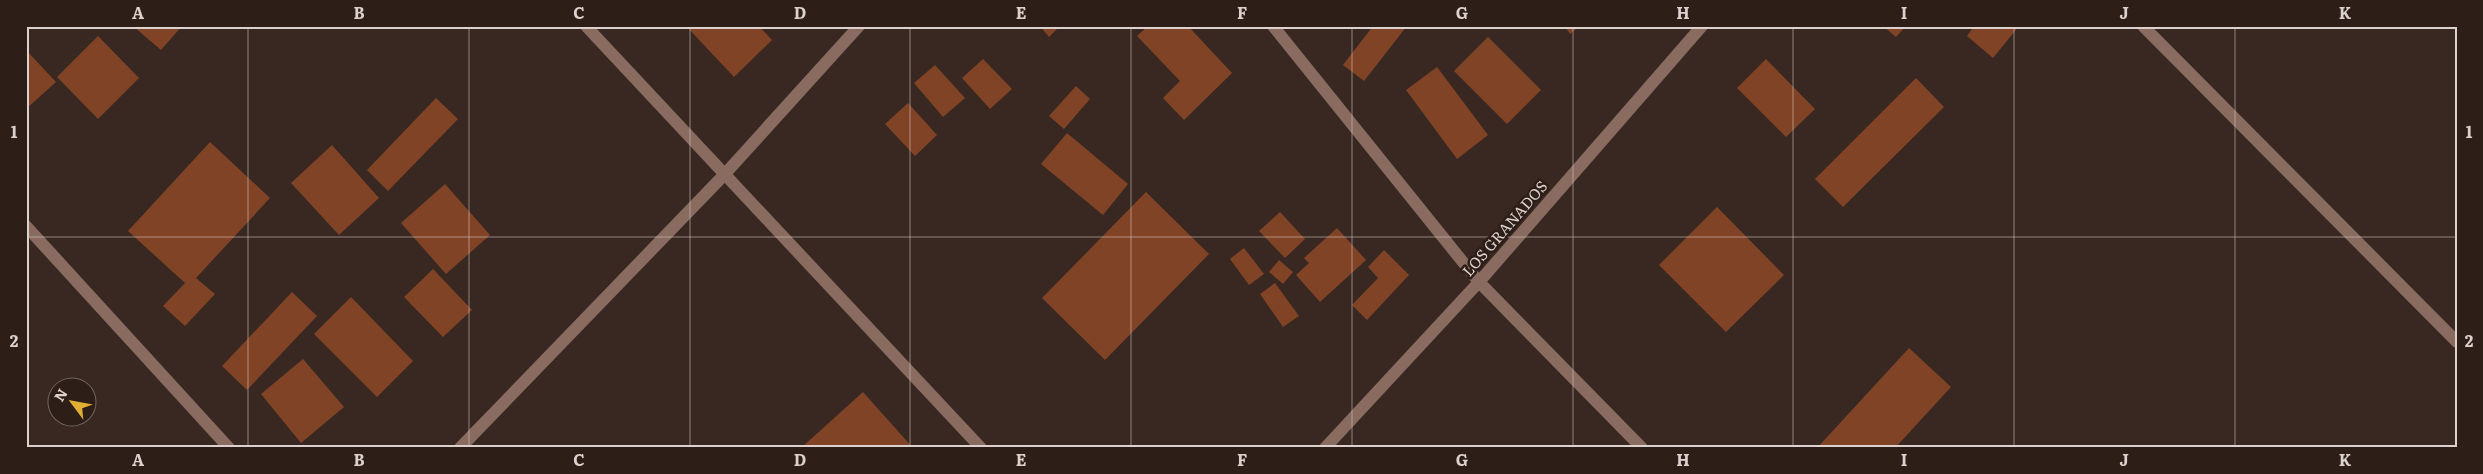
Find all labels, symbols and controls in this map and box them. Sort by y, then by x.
text: A [132,0,144,24]
text: B [353,0,365,24]
text: C [573,0,585,24]
text: D [794,0,806,24]
text: E [1016,0,1027,24]
text: F [1237,0,1247,24]
text: G [1456,0,1468,24]
text: H [1676,0,1690,24]
text: I [1901,0,1907,24]
text: J [2119,0,2129,24]
text: K [2339,0,2352,24]
text: 1 [11,119,18,143]
text: 1 [2466,119,2473,143]
street label: LOS GRANADOS [1456,175,1552,281]
text: 2 [10,328,19,352]
text: 2 [2465,328,2474,352]
north arrow [48,376,98,426]
text: N [49,384,72,405]
text: A [132,447,144,471]
text: B [353,447,365,471]
text: C [573,447,585,471]
text: D [794,447,806,471]
text: E [1016,447,1027,471]
text: F [1237,447,1247,471]
text: G [1456,447,1468,471]
text: H [1676,447,1690,471]
text: I [1901,447,1907,471]
text: J [2119,447,2129,471]
text: K [2339,447,2352,471]

